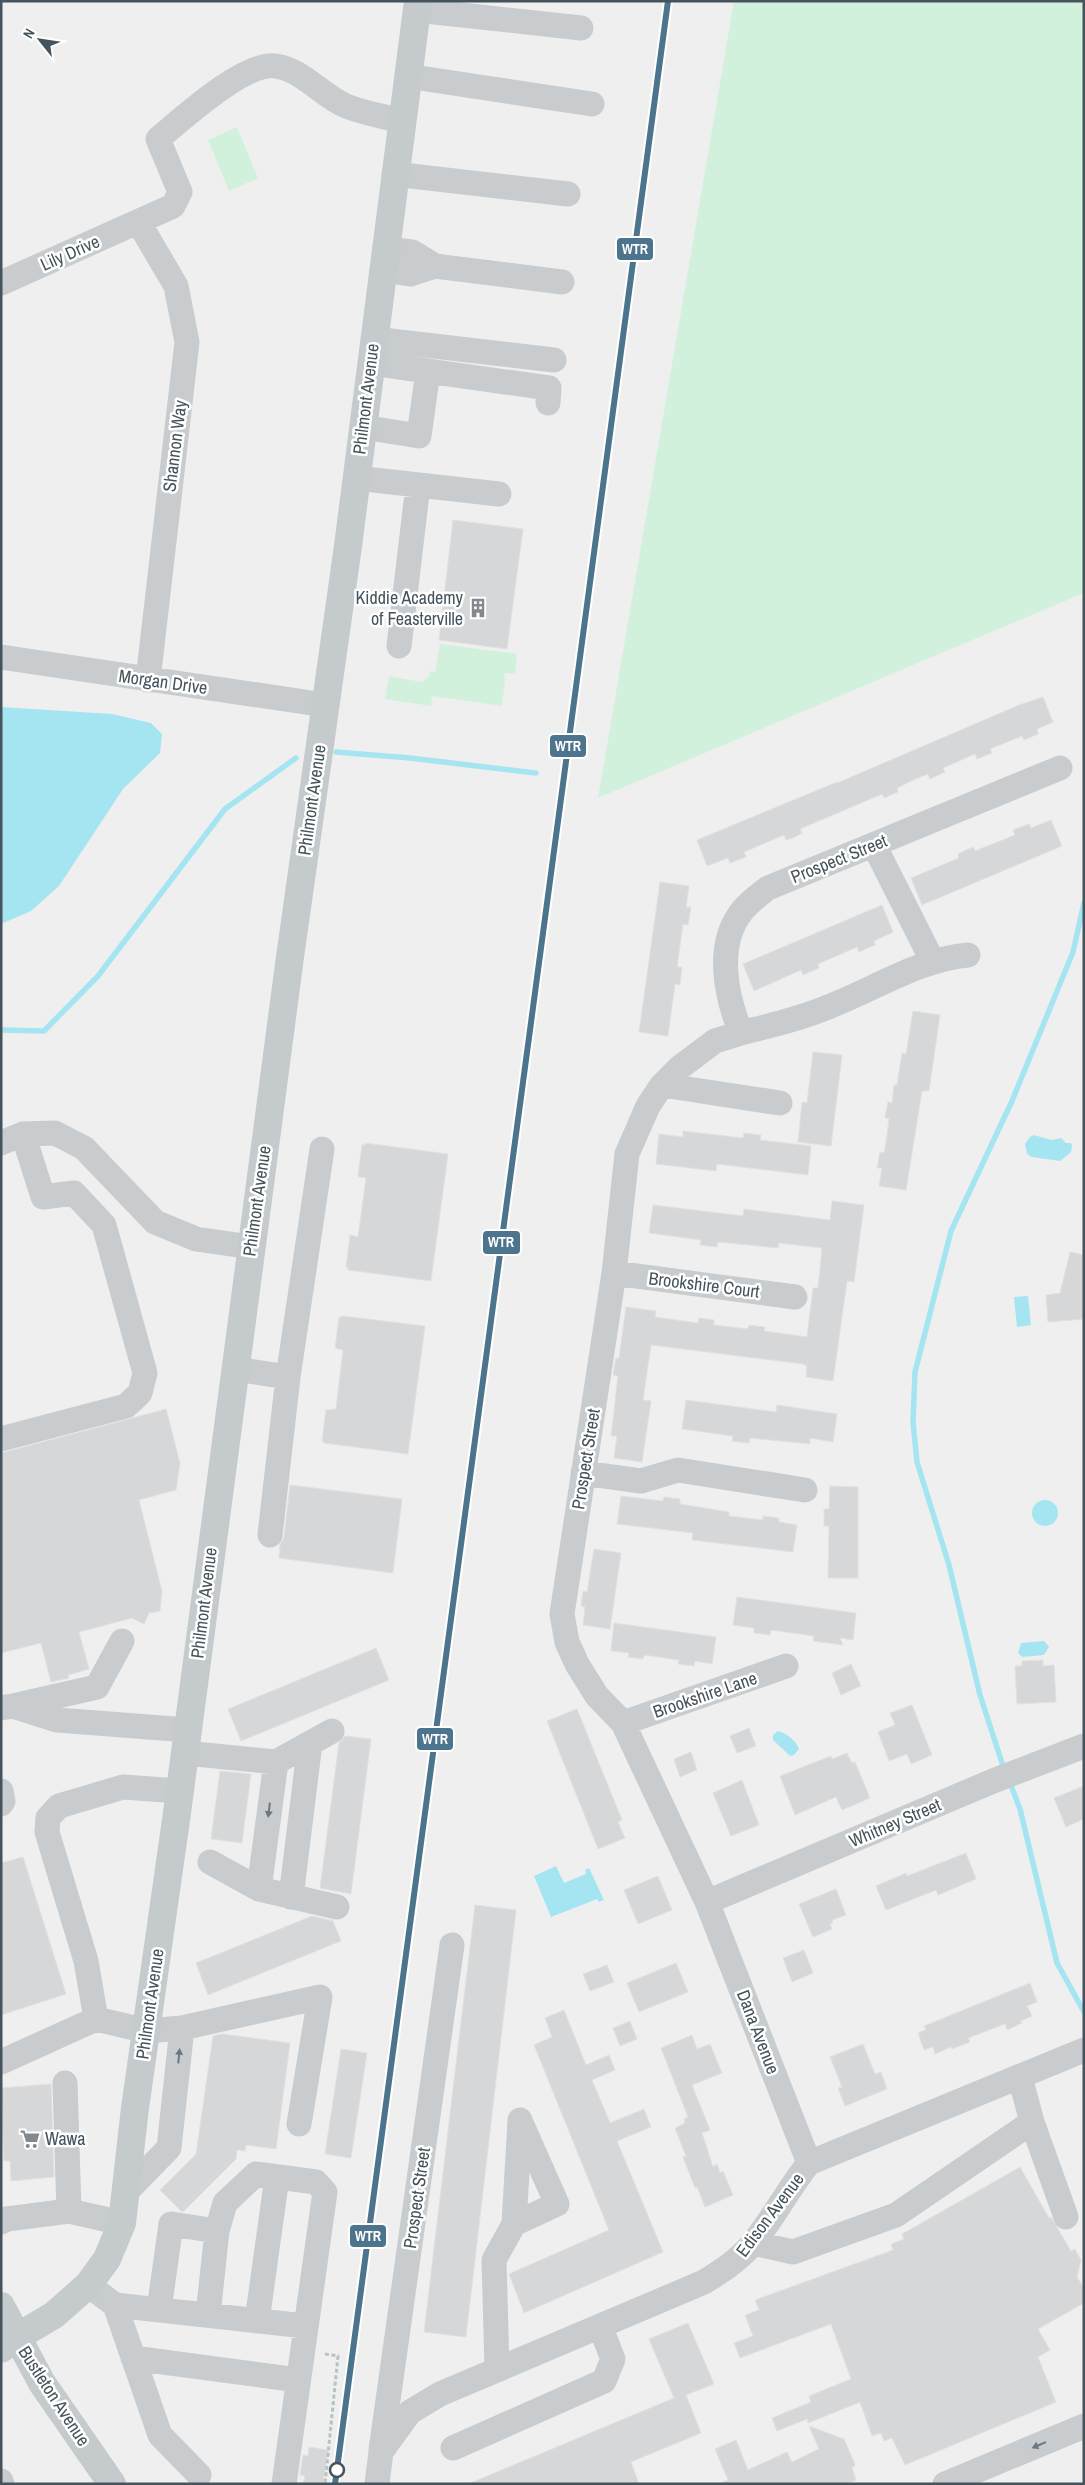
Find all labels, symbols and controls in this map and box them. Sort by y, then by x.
north arrow [15,15,65,65]
text: N [19,25,39,42]
street label: Lily Drive [36,228,103,277]
line badge: WTR [616,237,654,261]
text: WTR [622,240,649,258]
street label: Philmont Avenue [346,342,385,456]
street label: Shannon Way [156,398,193,493]
place label: Kiddie Academy of Feasterville [356,585,464,631]
building icon: Kiddie Academy of Feasterville [467,597,489,619]
street label: Morgan Drive [117,663,209,700]
line badge: WTR [549,734,587,758]
text: WTR [555,737,582,755]
street label: Philmont Avenue [291,743,332,857]
street label: Prospect Street [787,828,891,889]
street label: Philmont Avenue [236,1144,277,1258]
line badge: WTR [482,1230,521,1255]
text: WTR [488,1233,515,1251]
street label: Brookshire Court [647,1265,761,1304]
street label: Prospect Street [565,1407,606,1511]
street label: Philmont Avenue [184,1546,223,1660]
street label: Brookshire Lane [650,1665,760,1724]
line badge: WTR [416,1727,454,1751]
text: WTR [422,1730,449,1748]
street label: Whitney Street [845,1792,945,1853]
one-way arrow [265,1803,273,1819]
street label: Philmont Avenue [129,1947,170,2061]
street label: Dana Avenue [731,1986,786,2078]
one-way arrow [175,2048,183,2064]
place label: Wawa [45,2126,85,2151]
supermarket icon: Wawa [19,2128,41,2150]
street label: Prospect Street [397,2146,436,2250]
street label: Edison Avenue [730,2168,809,2262]
line badge: WTR [349,2224,387,2248]
text: WTR [355,2227,382,2245]
street label: Bustleton Avenue [13,2341,96,2451]
one-way arrow [1032,2441,1046,2449]
unlabelled marker [329,2462,345,2478]

